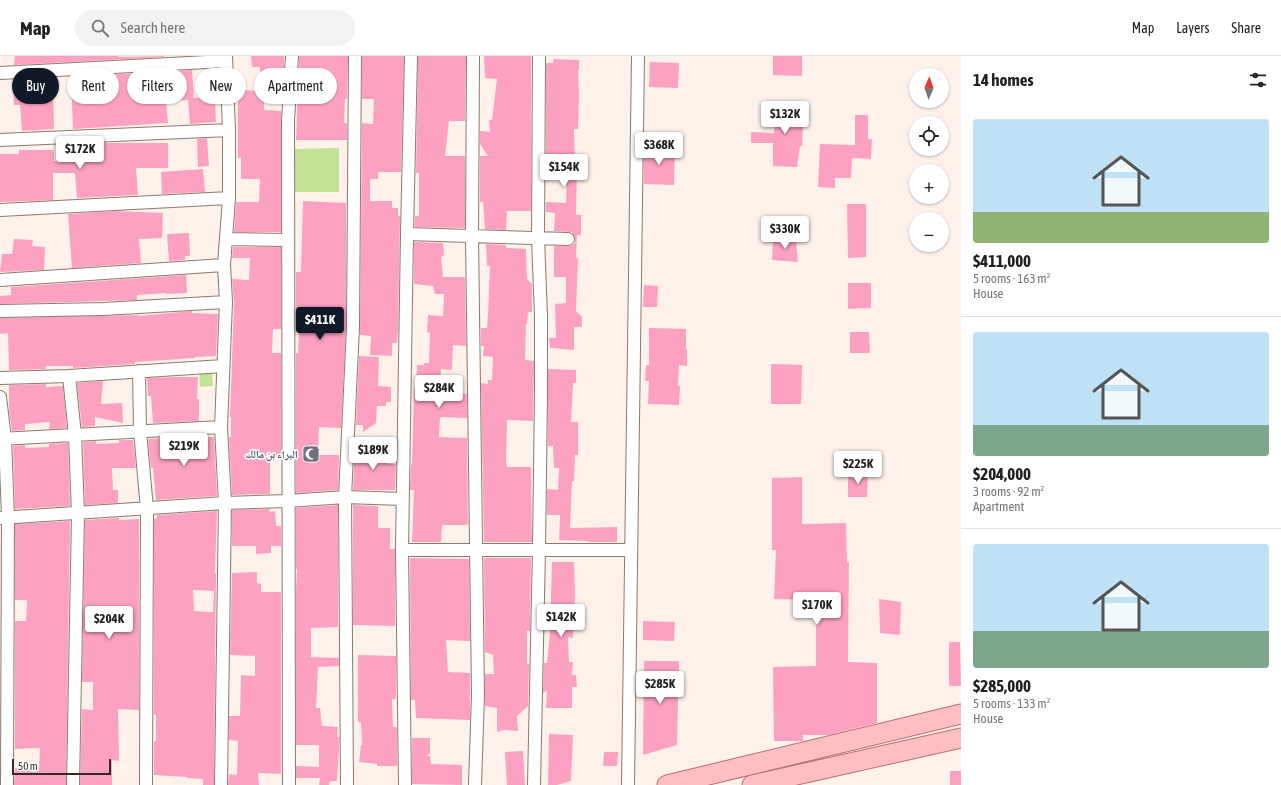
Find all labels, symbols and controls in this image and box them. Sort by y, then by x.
search box [75,10,355,46]
text: Map [20,17,51,39]
icon: search [89,17,111,39]
text: Search here [121,19,185,36]
text: Map [1132,20,1154,36]
text: Layers [1176,20,1209,36]
text: Share [1231,20,1261,36]
chip: Buy [12,68,59,104]
chip: Rent [67,68,119,104]
chip: Filters [127,68,187,104]
chip: New [195,68,246,104]
chip: Apartment [254,68,337,104]
north arrow [909,68,949,108]
map controls [909,68,949,252]
icon: filters [1247,69,1269,91]
text: 14 homes [973,70,1034,90]
pin: $132K [757,101,813,135]
text: $132K [770,106,800,121]
button: locate [909,116,949,156]
pin: $368K [631,132,687,166]
pin: $172K [52,136,108,170]
text: $368K [644,137,674,152]
text: $172K [65,141,95,156]
icon: home [1085,145,1157,217]
pin: $154K [536,154,592,188]
text: $154K [549,159,579,174]
button: + [909,164,949,204]
button: − [909,212,949,252]
pin: $330K [757,216,813,250]
text: $330K [770,221,800,236]
text: $411,000 [973,251,1031,271]
text: 5 rooms · 163 m² [973,271,1050,286]
text: House [973,286,1003,301]
pin: $411K [292,307,348,341]
text: $411K [305,312,335,327]
icon: home [1085,358,1157,430]
pin: $284K [411,375,467,409]
text: $284K [424,380,454,395]
pin: $219K [156,433,212,467]
pin: $189K [345,437,401,471]
text: $219K [169,438,199,453]
text: $189K [358,442,388,457]
mosque icon: البراء بن مالك [301,444,321,464]
place label: البراء بن مالك [245,448,298,462]
pin: $225K [830,451,886,485]
text: $225K [843,456,873,471]
text: $204,000 [973,464,1031,484]
text: 3 rooms · 92 m² [973,484,1044,499]
text: Apartment [973,499,1024,514]
icon: home [1085,570,1157,642]
pin: $170K [789,592,845,626]
text: $170K [802,597,832,612]
pin: $142K [533,604,589,638]
pin: $204K [81,606,137,640]
text: $142K [546,609,576,624]
text: $204K [94,611,124,626]
pin: $285K [632,671,688,705]
text: $285K [645,676,675,691]
text: $285,000 [973,676,1031,696]
text: 5 rooms · 133 m² [973,696,1050,711]
text: House [973,711,1003,726]
scale bar [12,757,111,776]
text: 50 m [18,760,38,772]

